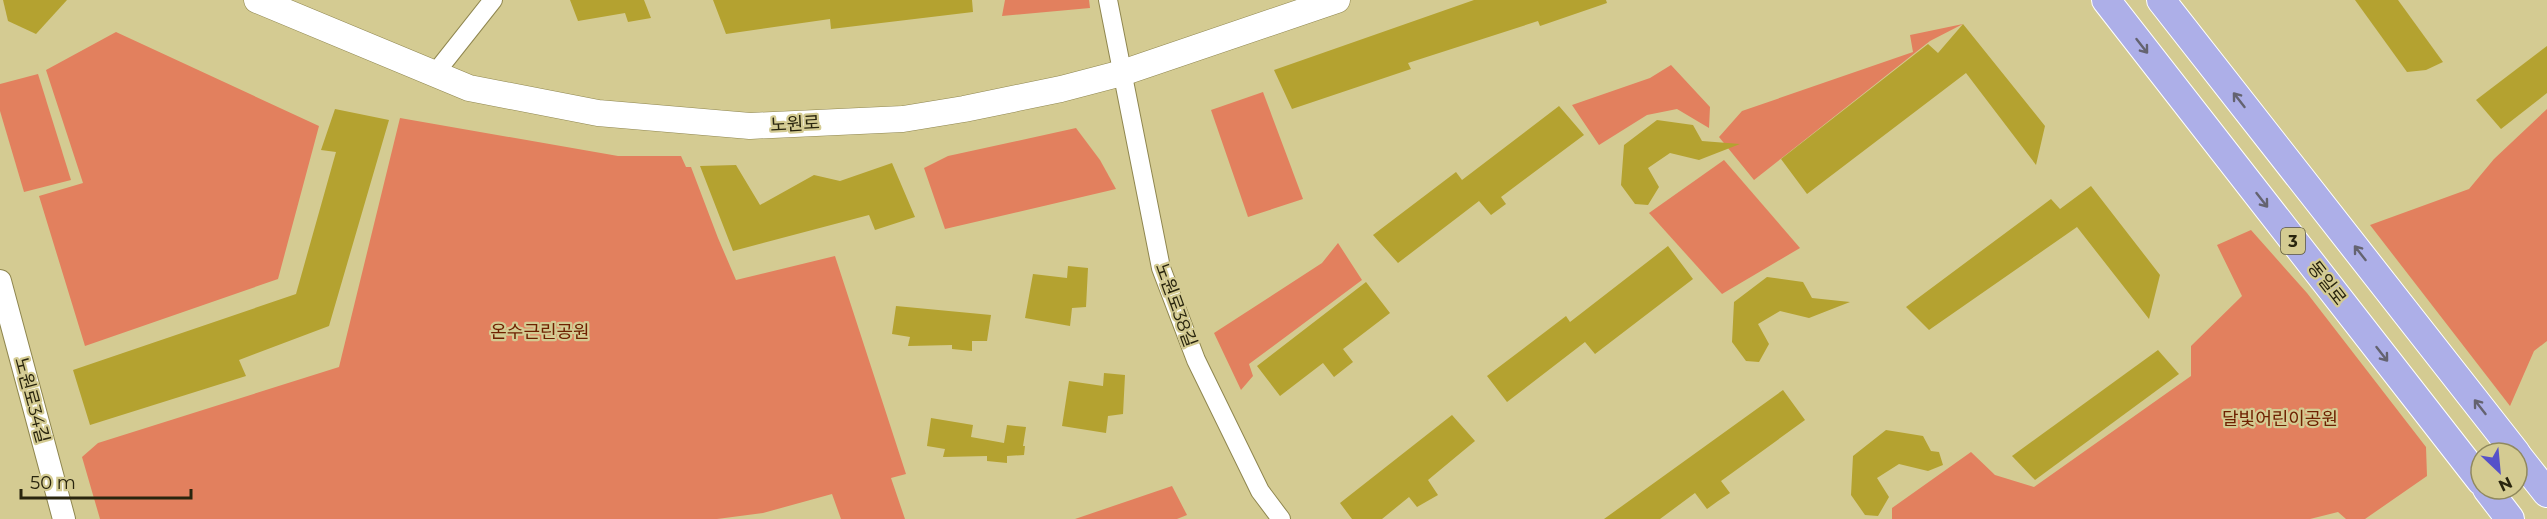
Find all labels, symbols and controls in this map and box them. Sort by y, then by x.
one-way arrow [2135,38,2148,54]
one-way arrow [2233,92,2246,108]
street label: 노원로 [770,112,820,136]
one-way arrow [2255,192,2268,208]
road number: 3 [2281,228,2305,254]
one-way arrow [2353,246,2366,262]
street label: 동일로 [2303,257,2351,309]
street label: 노원로38길 [1151,260,1201,350]
park label: 온수근린공원 [490,321,590,343]
one-way arrow [2375,345,2388,361]
street label: 노원로34길 [10,355,54,445]
one-way arrow [2473,399,2486,415]
park label: 달빛어린이공원 [2222,408,2338,430]
north arrow [2469,441,2529,501]
scale bar [21,462,190,500]
text: 50 m [30,472,76,494]
text: N [2495,473,2515,495]

